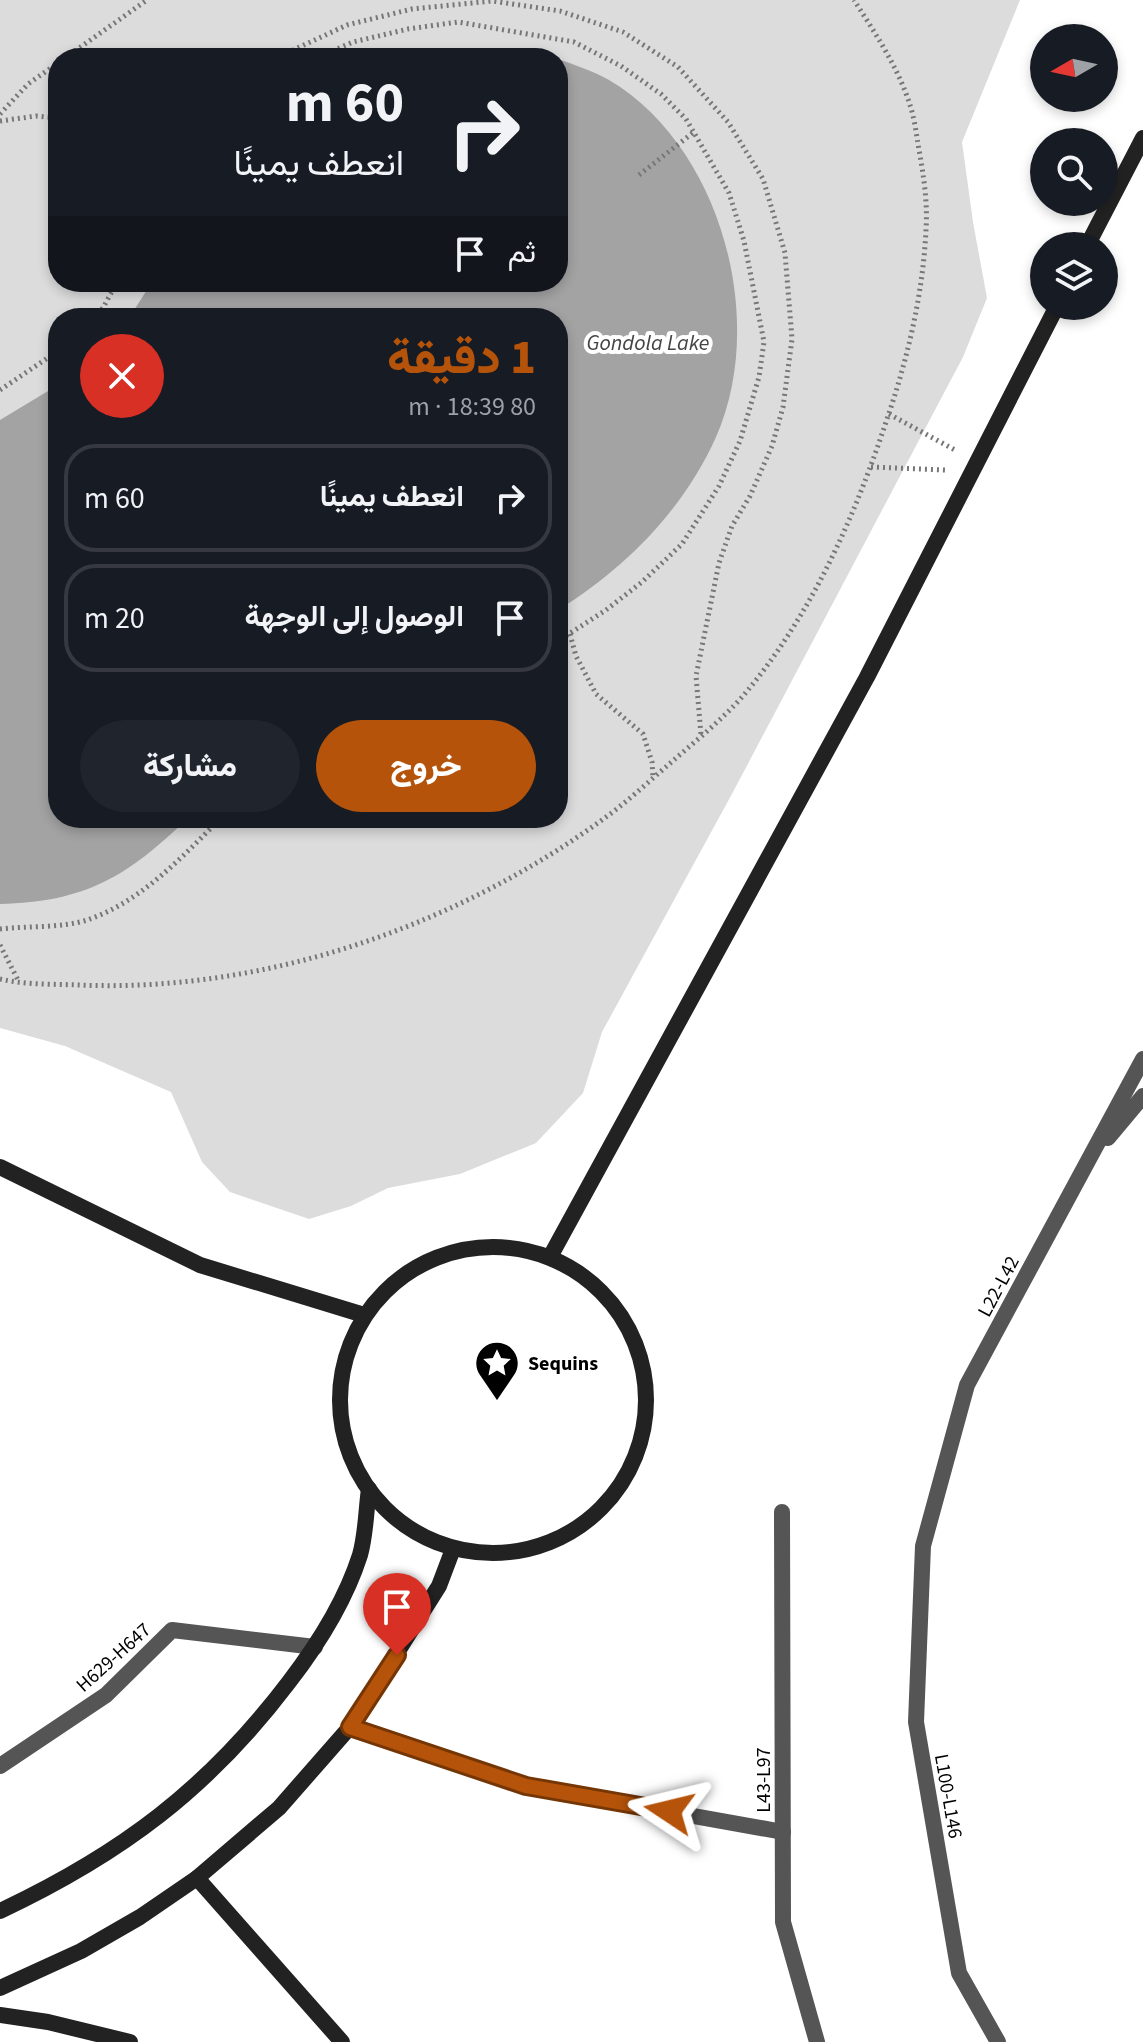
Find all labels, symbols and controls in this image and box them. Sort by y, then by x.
north arrow [1030,24,1118,112]
map controls [1030,24,1118,320]
text: 60 m [286,64,404,143]
icon: right [432,80,536,184]
button: search [1030,128,1118,216]
text: انعطف يمينًا [233,138,404,189]
text: ثم [508,231,536,274]
icon: arrive [448,232,492,276]
button: layers [1030,232,1118,320]
text: 1 دقيقة [387,324,536,392]
water label: Gondola Lake [587,327,709,359]
button: close [80,334,164,418]
text: 80 m · 18:39 [408,388,536,425]
text: انعطف يمينًا [320,475,464,518]
icon: right [488,476,532,520]
text: 60 m [84,477,145,520]
text: الوصول إلى الوجهة [245,595,464,638]
icon: arrive [488,596,532,640]
text: 20 m [84,597,145,640]
button: مشاركة [80,720,300,812]
button: خروج [316,720,536,812]
street label: L22-L42 [971,1251,1027,1322]
place icon: Sequins [473,1339,521,1402]
place label: Sequins [528,1350,598,1378]
pin [363,1573,431,1655]
icon: arrive [375,1585,419,1629]
street label: H629-H647 [70,1617,157,1699]
street label: L43-L97 [750,1747,778,1813]
street label: L100-L146 [927,1752,969,1841]
position arrow [627,1769,711,1853]

